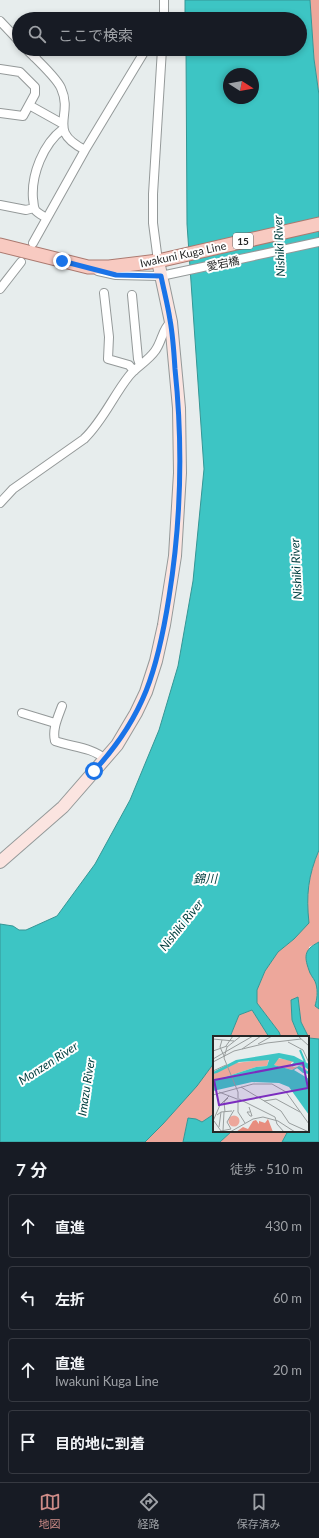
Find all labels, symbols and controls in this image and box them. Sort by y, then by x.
search box [12,12,307,56]
icon: search [26,23,48,45]
text: ここで検索 [58,26,133,44]
north arrow [223,68,259,104]
water label: Nishiki River [270,214,288,277]
road number: 15 [233,233,253,249]
street label: Iwakuni Kuga Line [139,238,227,269]
route end [53,252,71,270]
street label: 愛宕橋 [206,253,240,273]
water label: Nishiki River [287,537,305,600]
route start [85,762,103,780]
water label: 錦川 [193,871,219,886]
water label: Nishiki River [156,896,207,954]
inset map [213,1036,309,1132]
water label: Monzen River [15,1038,81,1088]
water label: Imazu River [74,1056,98,1117]
text: 7 分 [16,1159,47,1180]
text: 徒歩 · 510 m [230,1161,303,1177]
icon: ahead [17,1215,39,1237]
text: 直進 [55,1218,85,1236]
text: 430 m [265,1218,302,1234]
icon: left [17,1287,39,1309]
text: 左折 [55,1290,85,1308]
text: 60 m [273,1290,302,1306]
text: 直進 [55,1354,85,1372]
icon: ahead [17,1359,39,1381]
text: 20 m [273,1362,302,1378]
text: Iwakuni Kuga Line [55,1373,159,1389]
icon: arrive [17,1431,39,1453]
text: 目的地に到着 [55,1434,145,1452]
tab: 地図 [39,1491,61,1531]
tab: 経路 [138,1491,160,1531]
tab: 保存済み [237,1491,281,1531]

